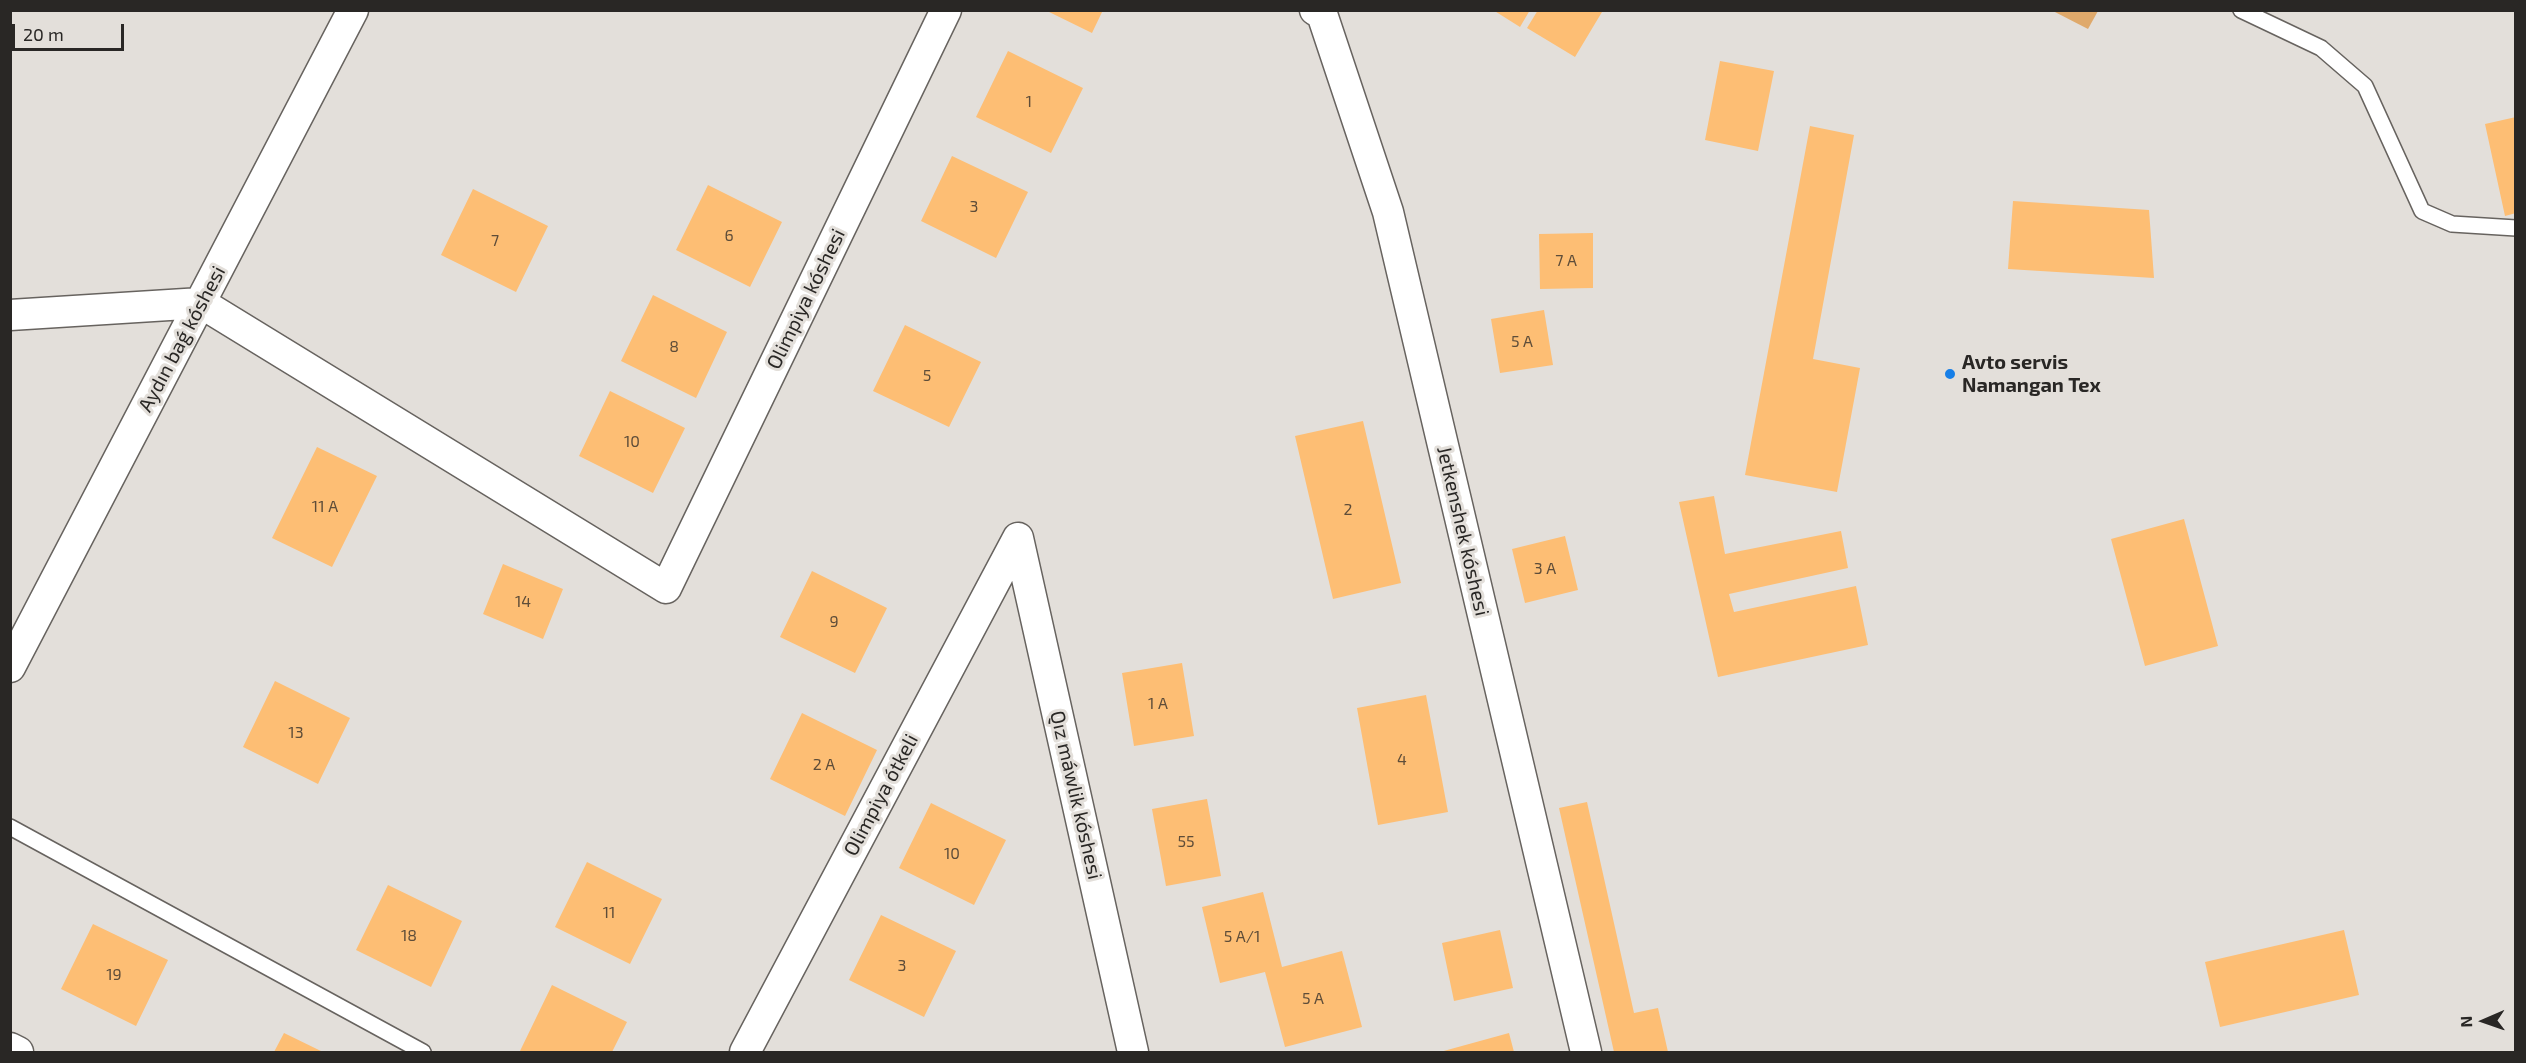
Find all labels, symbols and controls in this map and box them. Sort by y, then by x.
scale bar [15,12,128,50]
text: 20 m [23,23,64,45]
house number: 1 [1026,92,1032,112]
house number: 3 [970,197,978,217]
street label: Olimpiya kóshesi [762,225,850,373]
house number: 6 [724,226,734,246]
house number: 7 [491,231,499,251]
house number: 7 А [1555,251,1577,271]
street label: Aydın baǵ kóshesi [133,262,231,416]
house number: 5 А [1511,332,1533,352]
house number: 8 [669,337,679,357]
place label: Avto servis Namangan Tex [1962,350,2101,397]
house number: 5 [923,366,931,386]
marker: Avto servis Namangan Tex [1943,367,1957,381]
house number: 10 [624,432,640,452]
street label: Jetkenshek kóshesi [1432,444,1494,618]
house number: 11 А [312,497,338,517]
house number: 2 [1344,500,1352,520]
house number: 3 А [1534,559,1556,579]
house number: 14 [515,592,531,612]
house number: 9 [829,612,839,632]
house number: 1 А [1148,694,1168,714]
street label: Qız máwlik kóshesi [1045,708,1107,882]
house number: 13 [288,723,304,743]
street label: Olimpiya ótkeli [839,730,923,860]
house number: 4 [1397,750,1407,770]
house number: 2 А [813,755,835,775]
house number: 55 [1177,832,1195,852]
house number: 10 [944,844,960,864]
house number: 11 [603,903,615,923]
house number: 18 [401,926,417,946]
house number: 5 А/1 [1224,927,1260,947]
house number: 3 [898,956,906,976]
house number: 19 [106,965,122,985]
house number: 5 А [1302,989,1324,1009]
north arrow [2454,991,2514,1051]
text: N [2456,1016,2475,1028]

